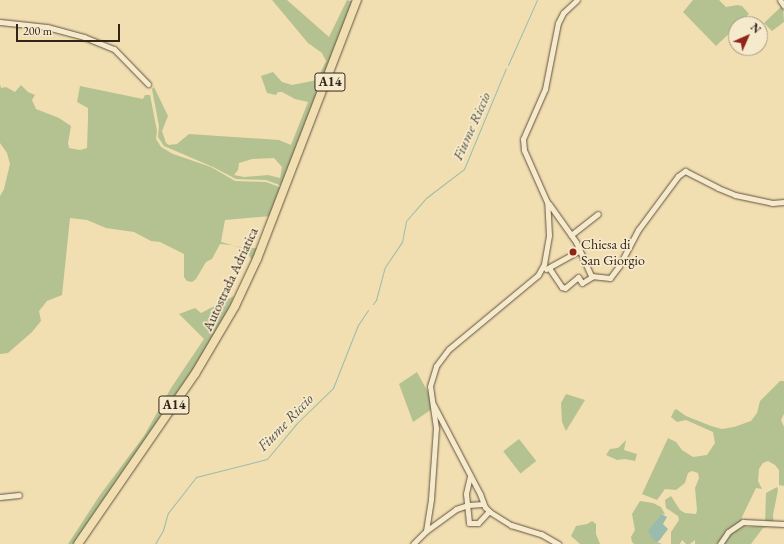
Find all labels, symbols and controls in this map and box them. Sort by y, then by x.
scale bar [18,16,122,42]
north arrow [728,16,768,56]
text: N [748,20,764,36]
text: 200 m [23,23,52,39]
road number: A14 [314,71,346,93]
water label: Fiume Riccio [448,89,494,163]
street label: Autostrada Adriatica [199,225,261,333]
place label: Chiesa di San Giorgio [581,236,645,268]
marker: Chiesa di San Giorgio [568,247,578,257]
water label: Fiume Riccio [253,390,317,454]
road number: A14 [158,394,190,416]

